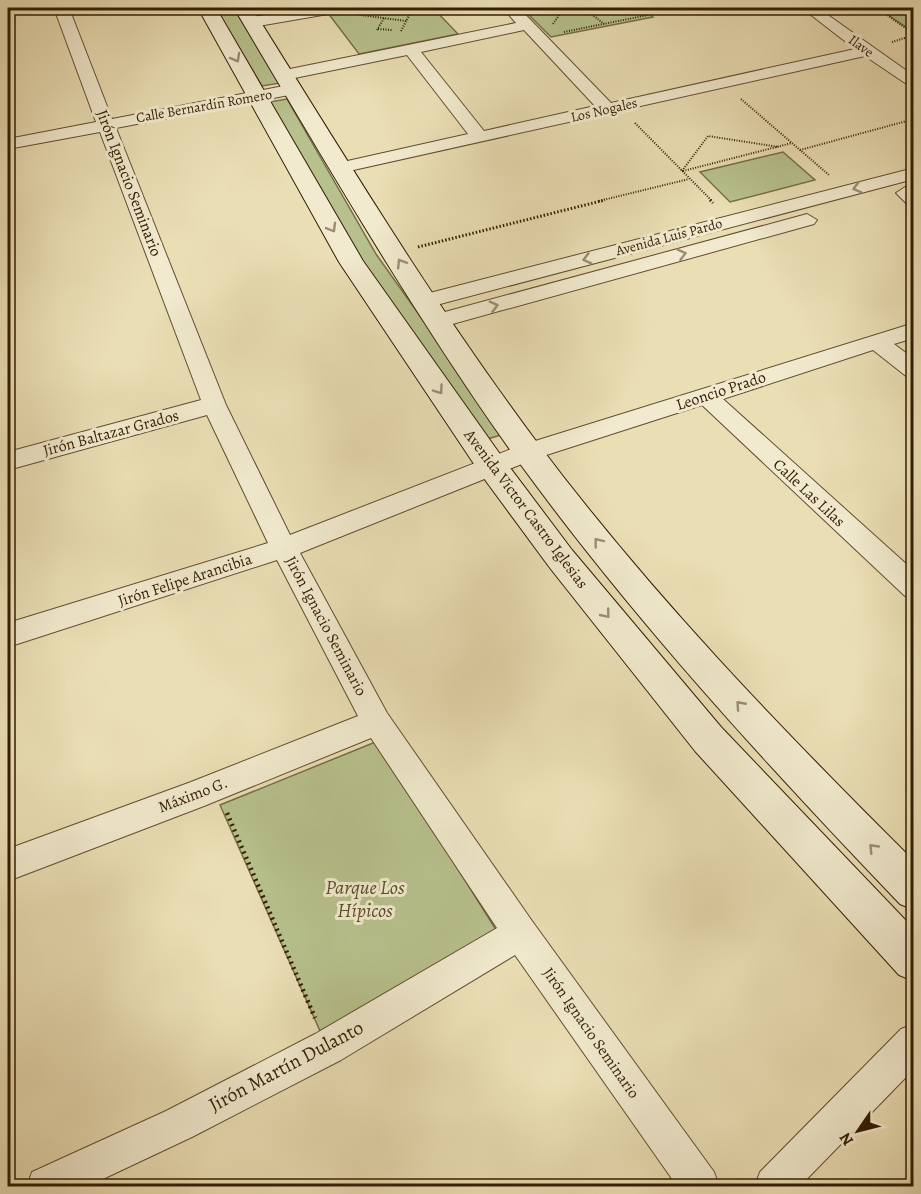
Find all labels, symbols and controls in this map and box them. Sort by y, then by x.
street label: Ilave [844,30,878,62]
one-way arrow [228,52,240,63]
street label: Calle Bernardin Romero [135,85,273,127]
street label: Los Nogales [569,93,639,127]
street label: Jirón Ignacio Seminario [91,107,167,260]
one-way arrow [852,181,863,193]
street label: Avenida Luis Pardo [613,214,724,261]
one-way arrow [324,222,336,232]
one-way arrow [676,249,687,261]
one-way arrow [582,251,592,264]
one-way arrow [396,259,408,269]
one-way arrow [488,301,499,313]
street label: Leoncio Prado [673,366,769,416]
one-way arrow [432,384,443,395]
street label: Jirón Baltazar Grados [41,404,181,462]
street label: Avenida Victor Castro Iglesias [458,424,593,593]
street label: Calle Las Lilas [768,454,850,532]
one-way arrow [595,538,606,549]
street label: Jirón Felipe Arancibia [115,548,255,612]
street label: Jirón Ignacio Seminario [280,552,372,700]
one-way arrow [599,607,610,618]
one-way arrow [736,702,747,713]
street label: Máximo G. [155,772,231,818]
one-way arrow [869,844,880,855]
park label: Parque Los Hípicos [325,874,405,924]
street label: Jirón Ignacio Seminario [537,963,645,1103]
street label: Jirón Martín Dulanto [204,1014,368,1118]
north arrow [828,1101,888,1161]
text: N [834,1128,859,1150]

